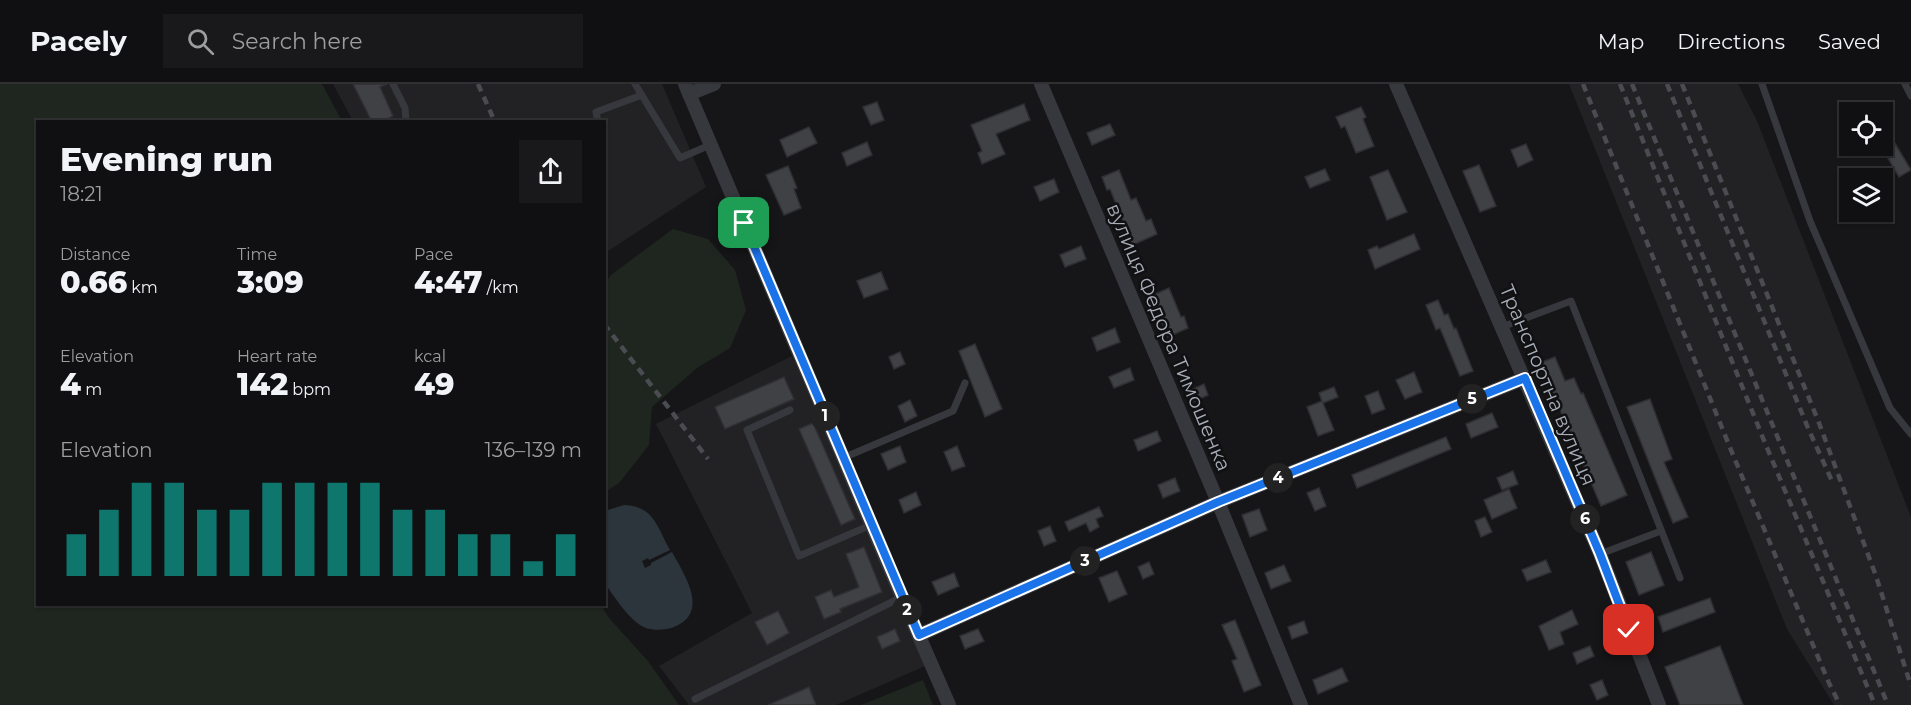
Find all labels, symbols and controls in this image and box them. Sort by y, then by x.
search box [163,14,583,68]
text: Pacely [30,24,127,58]
icon: search [184,25,217,58]
text: Search here [232,28,363,55]
text: Map [1598,29,1644,54]
text: Directions [1677,29,1785,54]
text: Saved [1818,29,1881,54]
map controls [1839,102,1893,222]
button: locate [1839,102,1893,156]
text: Evening run [60,139,273,179]
button: share [519,140,582,203]
button: layers [1839,168,1893,222]
text: 18:21 [60,182,103,206]
pin [718,197,769,248]
street label: вулиця Федора Тимошенка [1102,200,1236,474]
icon: arrive [727,206,760,239]
text: Distance [60,245,130,264]
text: Time [237,245,277,264]
text: Pace [414,245,453,264]
text: 0.66 [60,264,127,301]
text: 3:09 [237,264,304,301]
text: 4:47 [414,264,483,301]
text: km [127,278,158,297]
text: /km [483,278,519,297]
street label: Транспортна вулиця [1495,281,1601,489]
text: Elevation [60,347,134,366]
text: Heart rate [237,347,317,366]
text: kcal [414,347,446,366]
text: 4 [60,366,81,403]
text: 142 [237,366,288,403]
text: 49 [414,366,454,403]
text: m [81,380,102,399]
text: bpm [288,380,331,399]
pin: 5 [1457,384,1487,414]
text: 5 [1467,389,1477,408]
pin: 1 [810,401,840,431]
text: 1 [822,406,828,425]
text: Elevation [60,438,152,462]
text: 136–139 m [484,438,582,462]
pin: 4 [1263,463,1293,493]
text: 4 [1272,468,1284,487]
pin: 6 [1570,504,1600,534]
text: 6 [1580,509,1590,528]
pin: 3 [1070,546,1100,576]
text: 3 [1080,551,1090,570]
pin: 2 [892,595,922,625]
text: 2 [902,600,912,619]
pin [1603,604,1654,655]
icon: check [1612,613,1645,646]

